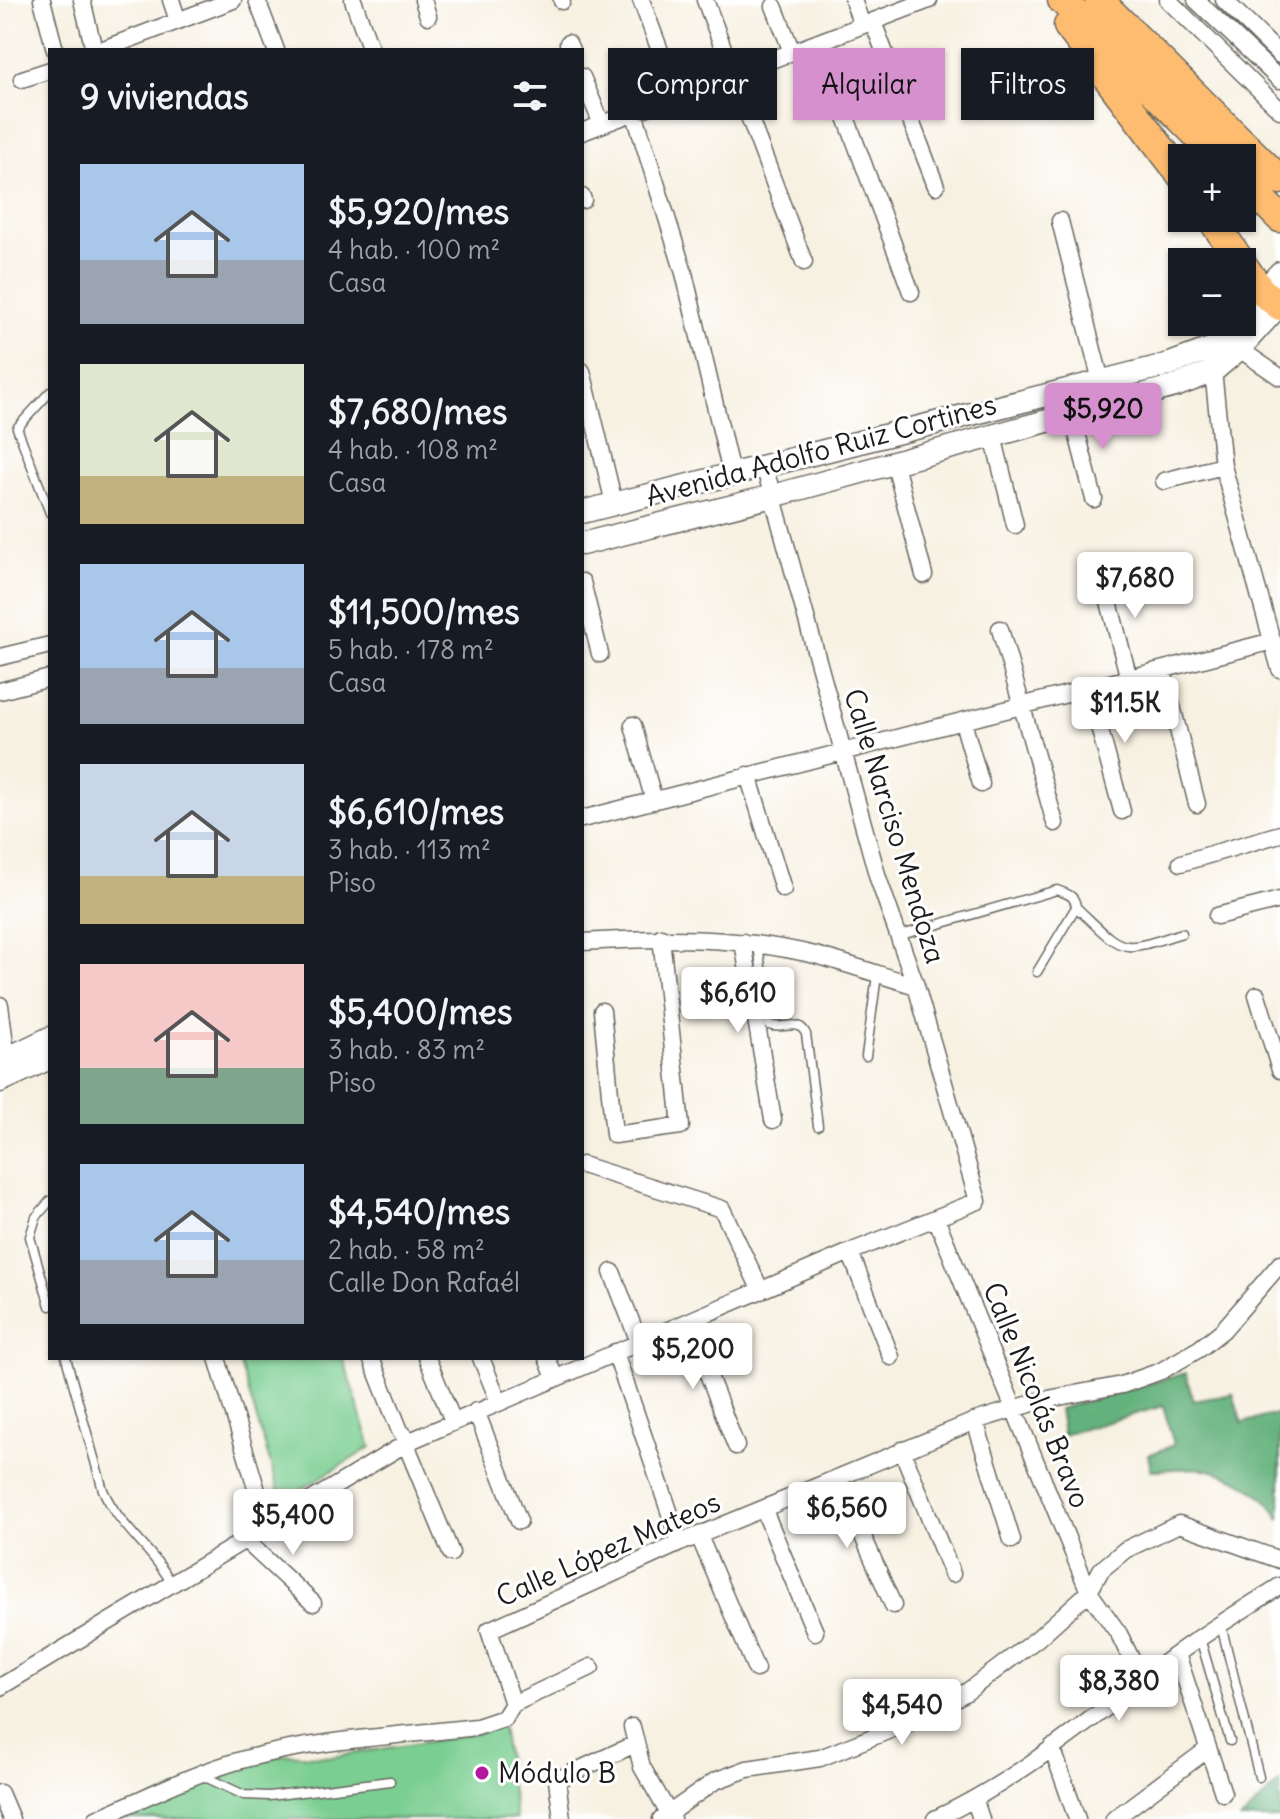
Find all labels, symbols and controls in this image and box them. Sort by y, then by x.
chip: Comprar [608,48,777,120]
chip: Alquilar [793,48,945,120]
chip: Filtros [961,48,1094,120]
icon: filters [508,74,552,118]
text: 9 viviendas [80,75,249,118]
map controls [1168,144,1256,336]
button: + [1168,144,1256,232]
text: $5,920/mes [328,190,509,233]
icon: home [144,196,240,292]
text: 4 hab. · 100 m² [328,233,500,266]
button: − [1168,248,1256,336]
text: Casa [328,266,386,299]
pin: $5,920 [1038,383,1168,451]
street label: Avenida Adolfo Ruiz Cortines [642,386,1000,514]
text: $7,680/mes [328,390,507,433]
text: $5,920 [1062,392,1144,425]
icon: home [144,396,240,492]
text: 4 hab. · 108 m² [328,433,498,466]
text: Casa [328,466,386,499]
pin: $7,680 [1070,552,1200,620]
text: $7,680 [1095,561,1175,594]
text: $11,500/mes [328,590,520,633]
icon: home [144,596,240,692]
text: 5 hab. · 178 m² [328,633,494,666]
text: Casa [328,666,386,699]
pin: $11.5K [1060,677,1190,745]
street label: Calle Narciso Mendoza [836,684,954,968]
text: $11.5K [1089,686,1161,719]
text: $6,610/mes [328,790,504,833]
icon: home [144,796,240,892]
text: 3 hab. · 113 m² [328,833,491,866]
text: Piso [328,866,376,899]
pin: $6,610 [673,967,803,1035]
text: $6,610 [699,976,777,1009]
text: $5,400/mes [328,990,512,1033]
icon: home [144,996,240,1092]
text: 3 hab. · 83 m² [328,1033,485,1066]
text: Piso [328,1066,376,1099]
text: $4,540/mes [328,1190,510,1233]
icon: home [144,1196,240,1292]
text: 2 hab. · 58 m² [328,1233,485,1266]
text: Calle Don Rafaél [328,1266,520,1299]
street label: Calle Nicolás Bravo [975,1277,1099,1513]
pin: $5,200 [628,1323,758,1391]
text: $5,200 [651,1332,735,1365]
pin: $6,560 [782,1482,912,1550]
street label: Calle López Mateos [490,1483,726,1615]
pin: $5,400 [228,1489,358,1557]
text: $6,560 [806,1491,888,1524]
text: $5,400 [251,1498,335,1531]
pin: $8,380 [1054,1655,1184,1723]
text: $8,380 [1078,1664,1160,1697]
pin: $4,540 [837,1679,967,1747]
text: $4,540 [861,1688,943,1721]
place label: Módulo B [498,1755,616,1791]
marker: Módulo B [473,1764,491,1782]

